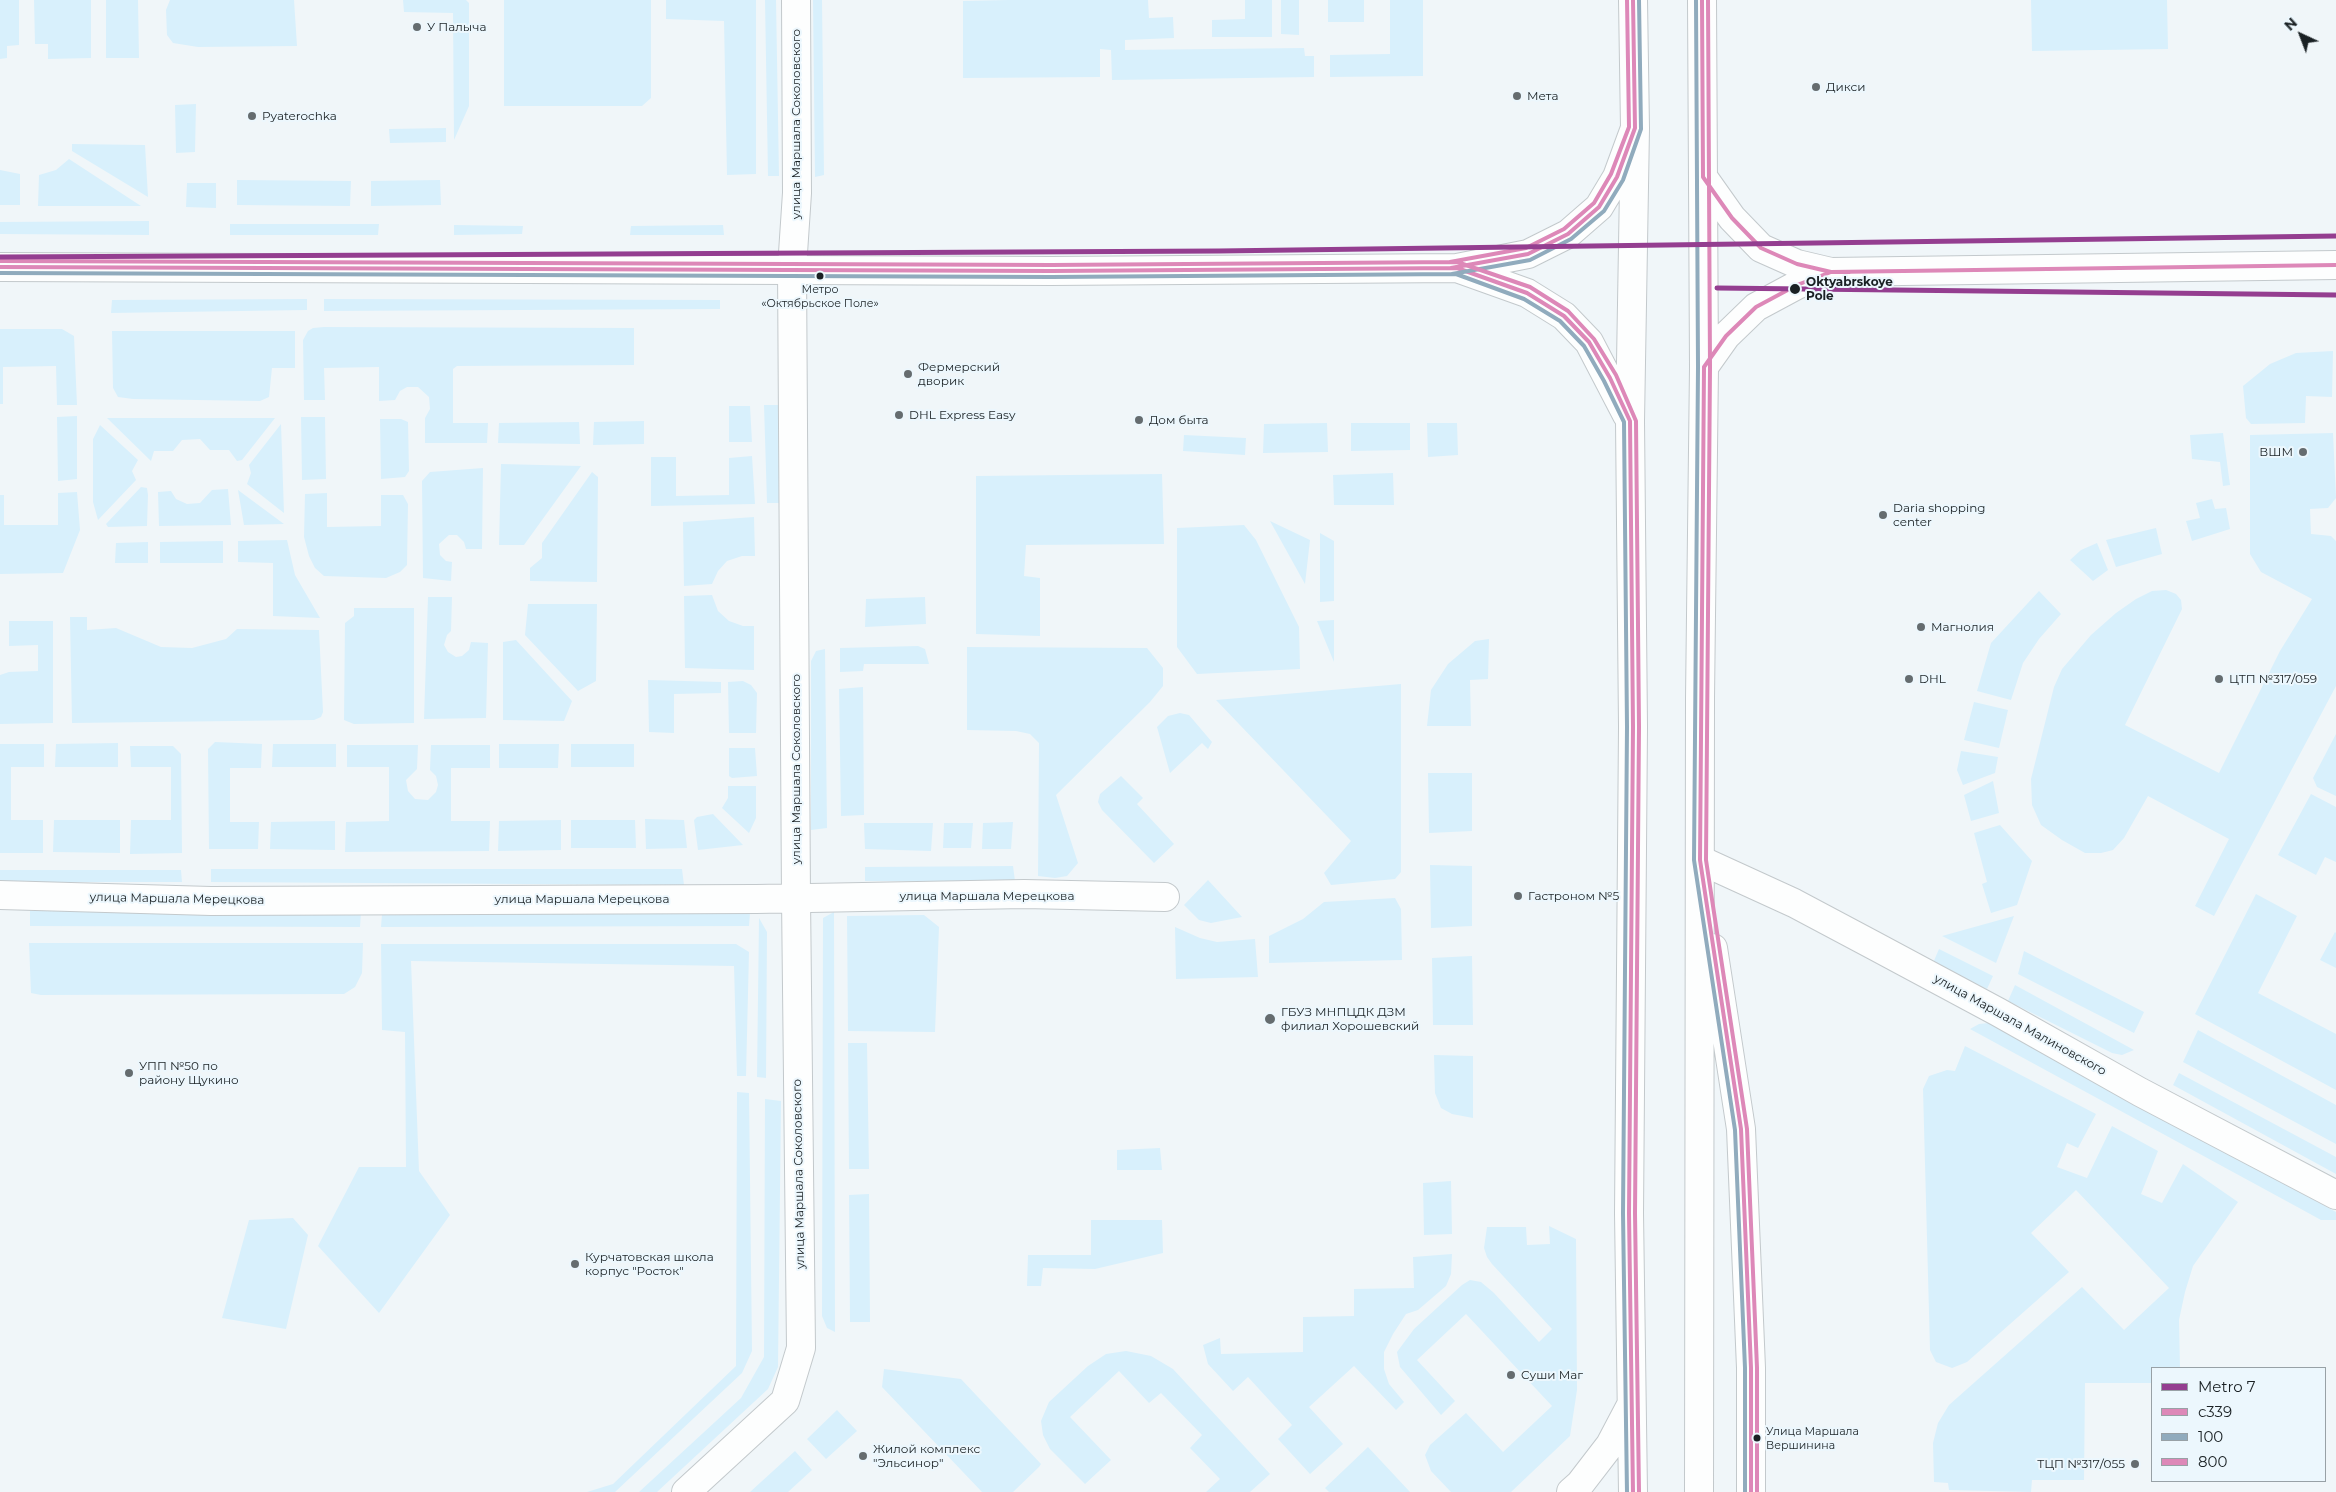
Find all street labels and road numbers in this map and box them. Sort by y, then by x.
street label: улица Маршала Соколовского [789,29,803,219]
street label: улица Маршала Соколовского [789,674,803,864]
street label: улица Маршала Мерецкова [900,889,1074,903]
street label: улица Маршала Мерецкова [90,890,264,908]
street label: улица Маршала Мерецкова [495,892,669,906]
street label: улица Маршала Малиновского [1931,971,2109,1079]
street label: улица Маршала Соколовского [790,1079,808,1269]

